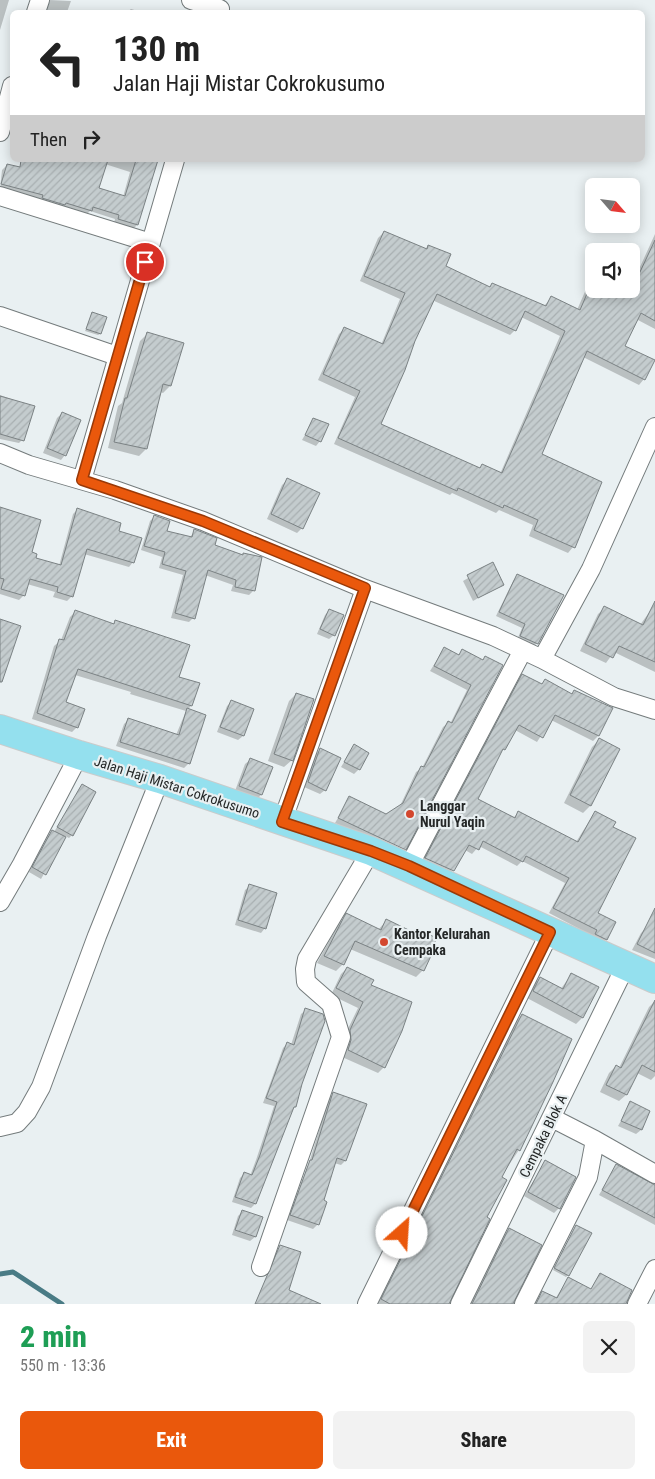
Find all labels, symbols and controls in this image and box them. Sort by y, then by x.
text: 130 m [113,29,200,70]
icon: left [30,30,95,95]
text: Jalan Haji Mistar Cokrokusumo [113,71,385,96]
icon: right [77,125,105,153]
text: Then [30,128,67,151]
north arrow [585,178,640,232]
map controls [585,178,640,298]
pin [124,241,166,283]
button: sound [585,243,640,298]
icon: arrive [131,248,159,276]
street label: Jalan Haji Mistar Cokrokusumo [92,753,262,821]
place label: Langgar Nurul Yaqin [420,798,485,830]
marker: Langgar Nurul Yaqin [404,808,416,820]
place label: Kantor Kelurahan Cempaka [394,926,490,958]
marker: Kantor Kelurahan Cempaka [378,936,390,948]
street label: Cempaka Blok A [516,1092,570,1180]
position arrow [375,1206,427,1258]
text: 2 min [20,1319,87,1354]
button: close [583,1321,635,1373]
text: 550 m · 13:36 [20,1356,106,1375]
button: Exit [20,1411,323,1469]
button: Share [333,1411,635,1469]

